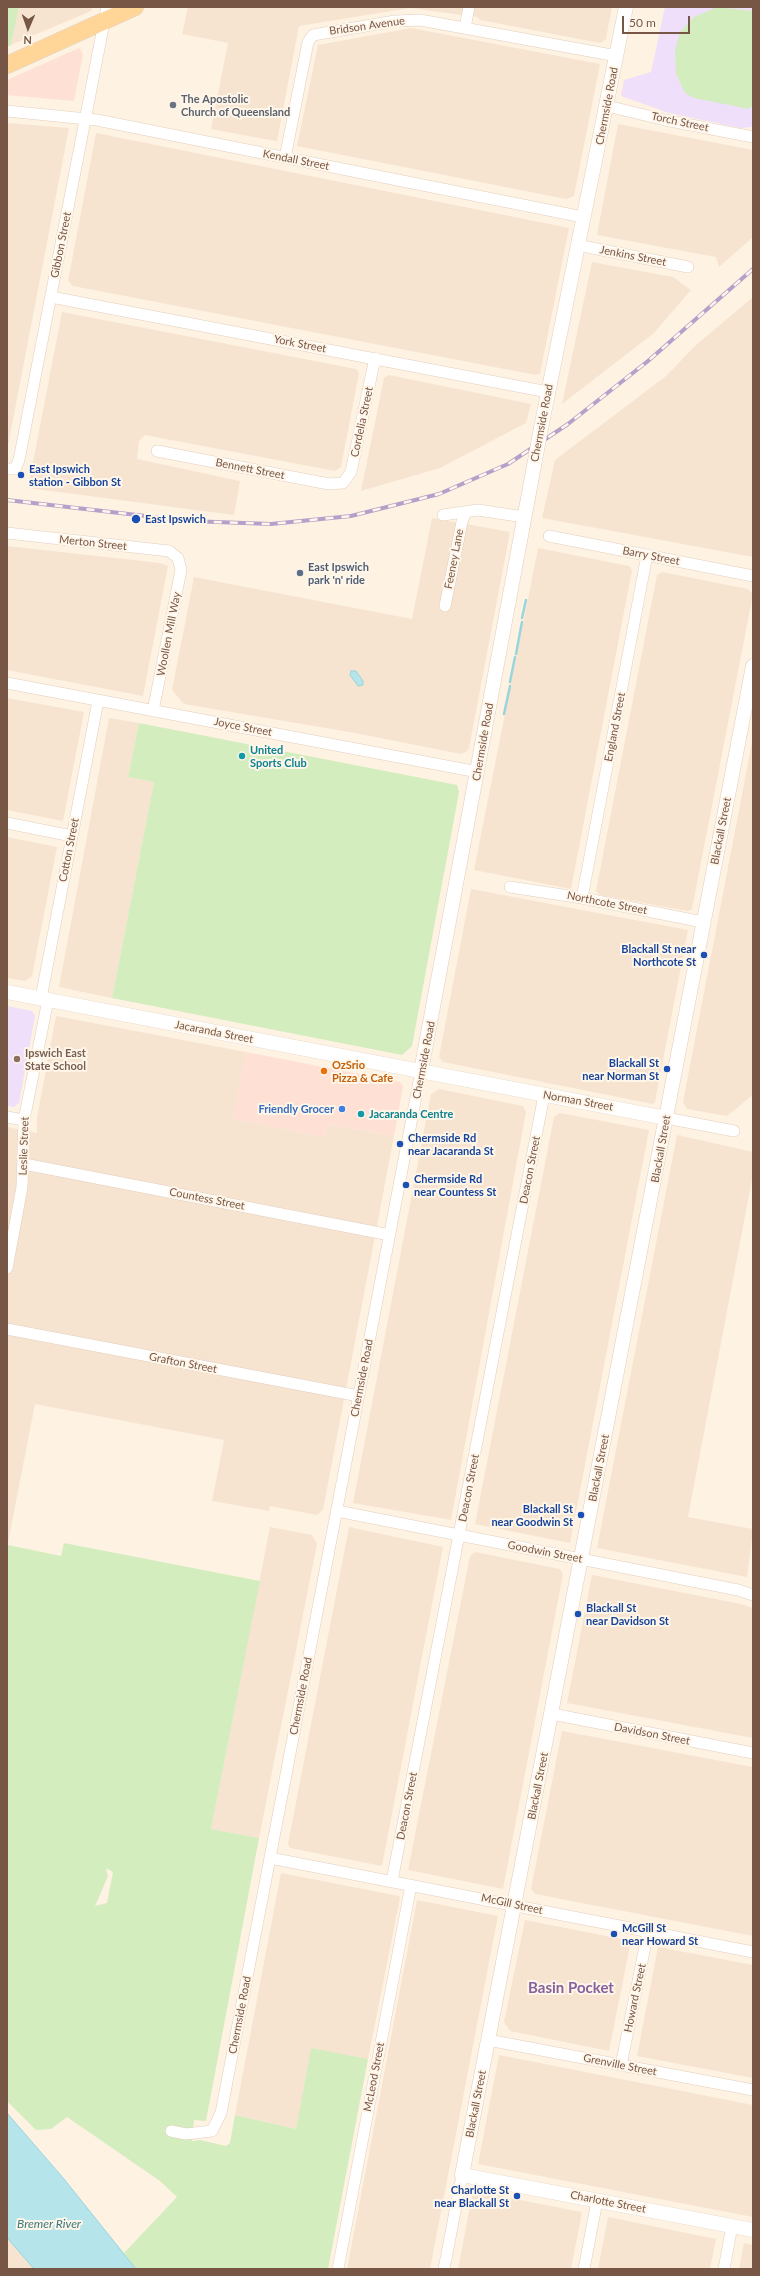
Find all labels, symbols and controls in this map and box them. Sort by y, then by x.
north arrow [8,8,48,48]
scale bar [624,8,692,34]
street label: Bridson Avenue [328,14,406,38]
text: 50 m [629,15,656,30]
text: N [23,34,32,47]
street label: Chermside Road [593,66,621,146]
place label: The Apostolic Church of Queensland [181,92,290,118]
marker: The Apostolic Church of Queensland [168,100,178,110]
street label: Torch Street [650,109,710,135]
street label: Kendall Street [262,147,330,173]
street label: Gibbon Street [48,211,74,279]
street label: Jenkins Street [599,243,667,269]
street label: York Street [273,332,327,356]
street label: Chermside Road [528,383,556,463]
street label: Cordelia Street [348,386,376,458]
street label: Bennett Street [214,456,286,482]
place label: East Ipswich station - Gibbon St [29,462,121,488]
marker: East Ipswich station - Gibbon St [16,470,26,480]
place label: East Ipswich [145,512,206,526]
marker: East Ipswich [130,513,142,525]
street label: Feeney Lane [442,528,466,590]
street label: Merton Street [59,533,127,553]
street label: Barry Street [621,544,681,568]
place label: East Ipswich park 'n' ride [308,560,369,586]
marker: East Ipswich park 'n' ride [295,568,305,578]
street label: Woollen Mill Way [154,591,184,677]
street label: England Street [602,691,628,763]
street label: Chermside Road [470,702,496,782]
street label: Joyce Street [213,715,273,739]
place label: United Sports Club [250,743,307,769]
marker: United Sports Club [237,751,247,761]
street label: Blackall Street [708,796,734,866]
street label: Cotton Street [56,817,82,883]
street label: Northcote Street [566,889,648,917]
place label: Blackall St near Northcote St [621,942,696,968]
marker: Blackall St near Northcote St [699,950,709,960]
street label: Jacaranda Street [174,1018,254,1046]
street label: Chermside Road [410,1020,438,1100]
place label: Ipswich East State School [25,1046,86,1072]
marker: Ipswich East State School [12,1054,22,1064]
place label: Blackall St near Norman St [582,1056,659,1082]
place label: OzSrio Pizza & Cafe [332,1058,393,1084]
marker: Blackall St near Norman St [662,1064,672,1074]
marker: OzSrio Pizza & Cafe [319,1066,329,1076]
street label: Norman Street [542,1088,614,1114]
place label: Friendly Grocer [258,1102,334,1116]
marker: Friendly Grocer [337,1104,347,1114]
place label: Jacaranda Centre [369,1107,453,1121]
marker: Jacaranda Centre [356,1109,366,1119]
street label: Blackall Street [649,1114,673,1184]
street label: Leslie Street [16,1116,32,1176]
place label: Chermside Rd near Jacaranda St [408,1131,494,1157]
street label: Deacon Street [517,1135,543,1205]
marker: Chermside Rd near Jacaranda St [395,1139,405,1149]
place label: Chermside Rd near Countess St [414,1172,496,1198]
marker: Chermside Rd near Countess St [401,1180,411,1190]
street label: Countess Street [168,1185,246,1213]
street label: Chermside Road [348,1338,376,1418]
street label: Grafton Street [148,1350,218,1376]
street label: Blackall Street [586,1433,612,1503]
street label: Deacon Street [456,1453,482,1523]
place label: Blackall St near Goodwin St [491,1502,573,1528]
marker: Blackall St near Goodwin St [576,1510,586,1520]
street label: Goodwin Street [507,1538,583,1566]
place label: Blackall St near Davidson St [586,1601,669,1627]
marker: Blackall St near Davidson St [573,1609,583,1619]
street label: Chermside Road [287,1656,315,1736]
street label: Davidson Street [613,1720,691,1748]
street label: Blackall Street [525,1751,551,1821]
street label: Deacon Street [394,1771,420,1841]
street label: McGill Street [480,1891,544,1917]
place label: McGill St near Howard St [622,1921,698,1947]
marker: McGill St near Howard St [609,1929,619,1939]
street label: Howard Street [621,1962,649,2034]
street label: Chermside Road [226,1975,254,2055]
district label: Basin Pocket [528,1979,614,1997]
street label: McLeod Street [361,2041,387,2113]
street label: Grenville Street [582,2051,658,2079]
street label: Blackall Street [463,2069,489,2139]
place label: Charlotte St near Blackall St [434,2183,509,2209]
street label: Charlotte Street [569,2188,647,2216]
marker: Charlotte St near Blackall St [512,2191,522,2201]
water label: Bremer River [17,2217,81,2231]

